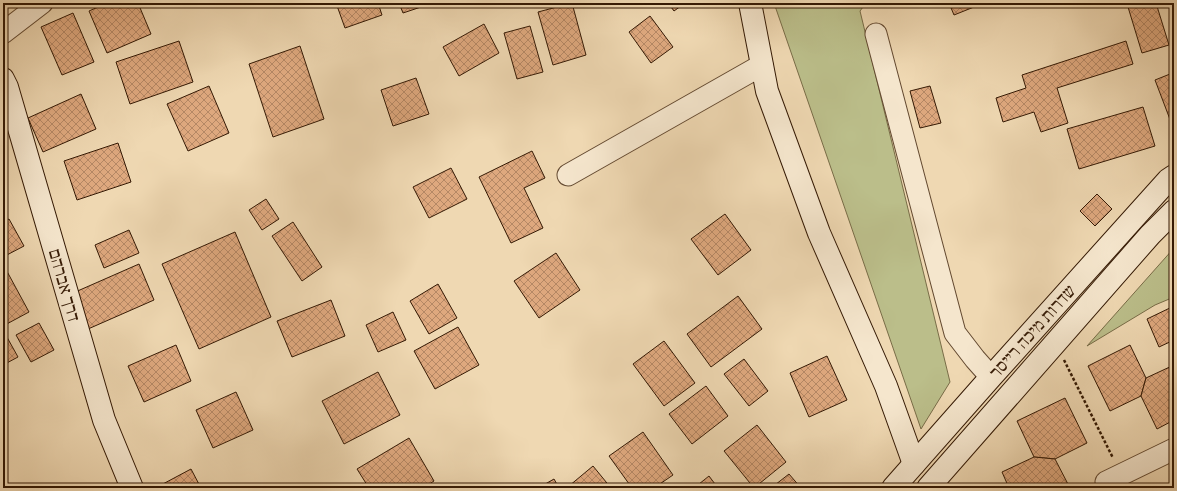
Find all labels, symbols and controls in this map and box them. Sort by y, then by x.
street label: דרך אברהם [44,246,86,324]
street label: שדרות מיכה רייסר [984,279,1080,383]

